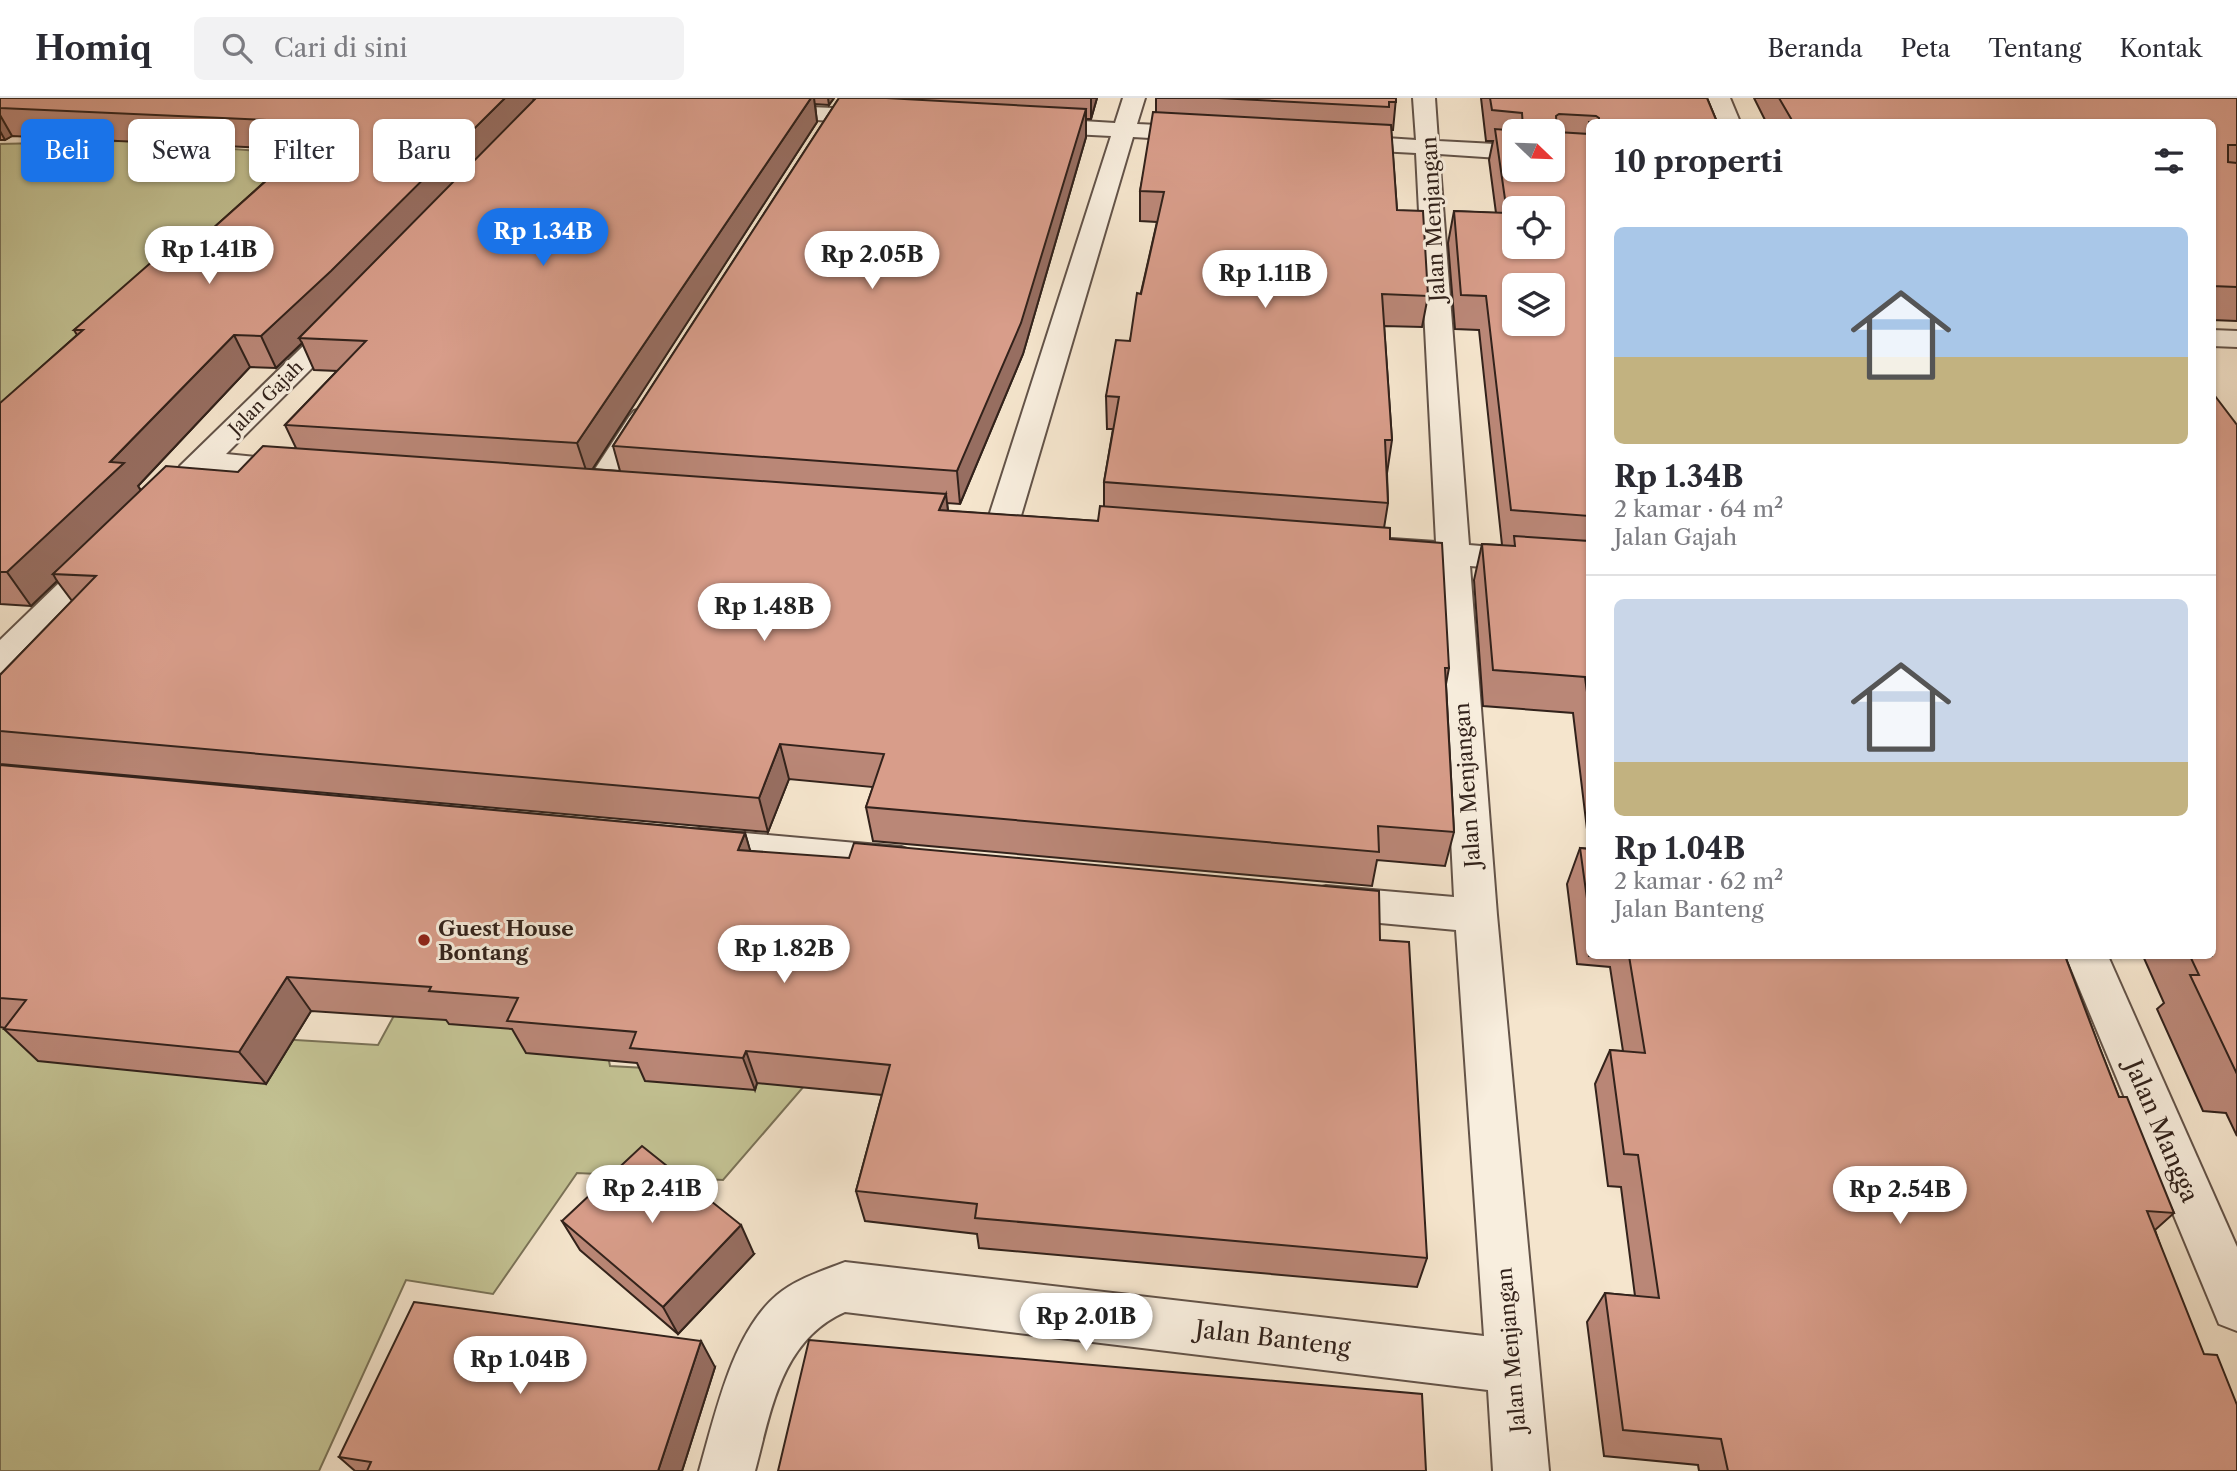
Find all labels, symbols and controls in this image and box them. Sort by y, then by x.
search box [194,17,684,80]
text: Homiq [35,28,152,69]
icon: search [218,29,256,67]
text: Cari di sini [274,32,407,64]
text: Beranda [1767,34,1863,63]
text: Peta [1901,34,1950,63]
text: Tentang [1988,34,2081,63]
text: Kontak [2119,34,2202,63]
chip: Beli [21,119,114,182]
chip: Sewa [128,119,235,182]
chip: Filter [249,119,359,182]
chip: Baru [373,119,475,182]
north arrow [1502,119,1564,182]
map controls [1502,119,1565,336]
street label: Jalan Menjangan [1416,136,1450,305]
icon: filters [2150,142,2188,180]
text: 10 properti [1614,143,1783,180]
button: locate [1502,196,1565,259]
pin: Rp 1.34B [471,208,615,268]
text: Rp 1.34B [493,217,593,245]
pin: Rp 1.41B [137,226,281,286]
pin: Rp 2.05B [800,232,944,291]
text: Rp 1.41B [161,235,257,263]
text: Rp 2.05B [820,240,924,268]
pin: Rp 1.11B [1193,250,1337,310]
text: Rp 1.11B [1218,259,1312,287]
icon: home [1838,272,1964,398]
button: layers [1502,273,1565,336]
street label: Jalan Gajah [222,356,308,442]
text: Rp 1.34B [1614,458,1744,495]
text: 2 kamar · 64 m² [1614,495,1784,523]
text: Jalan Gajah [1614,523,1737,551]
pin: Rp 1.48B [692,584,836,643]
text: Rp 1.48B [714,592,814,620]
icon: home [1838,644,1964,770]
street label: Jalan Menjangan [1449,702,1485,871]
text: Rp 1.04B [1614,830,1745,867]
text: 2 kamar · 62 m² [1614,867,1783,895]
text: Jalan Banteng [1614,895,1764,923]
place label: Guest House Bontang [438,916,574,965]
pin: Rp 1.82B [712,926,856,985]
marker: Guest House Bontang [416,932,432,948]
text: Rp 1.82B [734,934,834,962]
street label: Jalan Mangga [2117,1052,2205,1207]
pin: Rp 2.41B [580,1166,724,1225]
pin: Rp 2.54B [1828,1166,1972,1226]
text: Rp 2.41B [602,1174,702,1202]
text: Rp 2.54B [1849,1175,1951,1203]
street label: Jalan Menjangan [1491,1267,1531,1436]
pin: Rp 2.01B [1014,1294,1158,1353]
text: Rp 2.01B [1036,1302,1136,1330]
street label: Jalan Banteng [1190,1314,1353,1362]
pin: Rp 1.04B [448,1336,592,1396]
text: Rp 1.04B [470,1345,570,1373]

